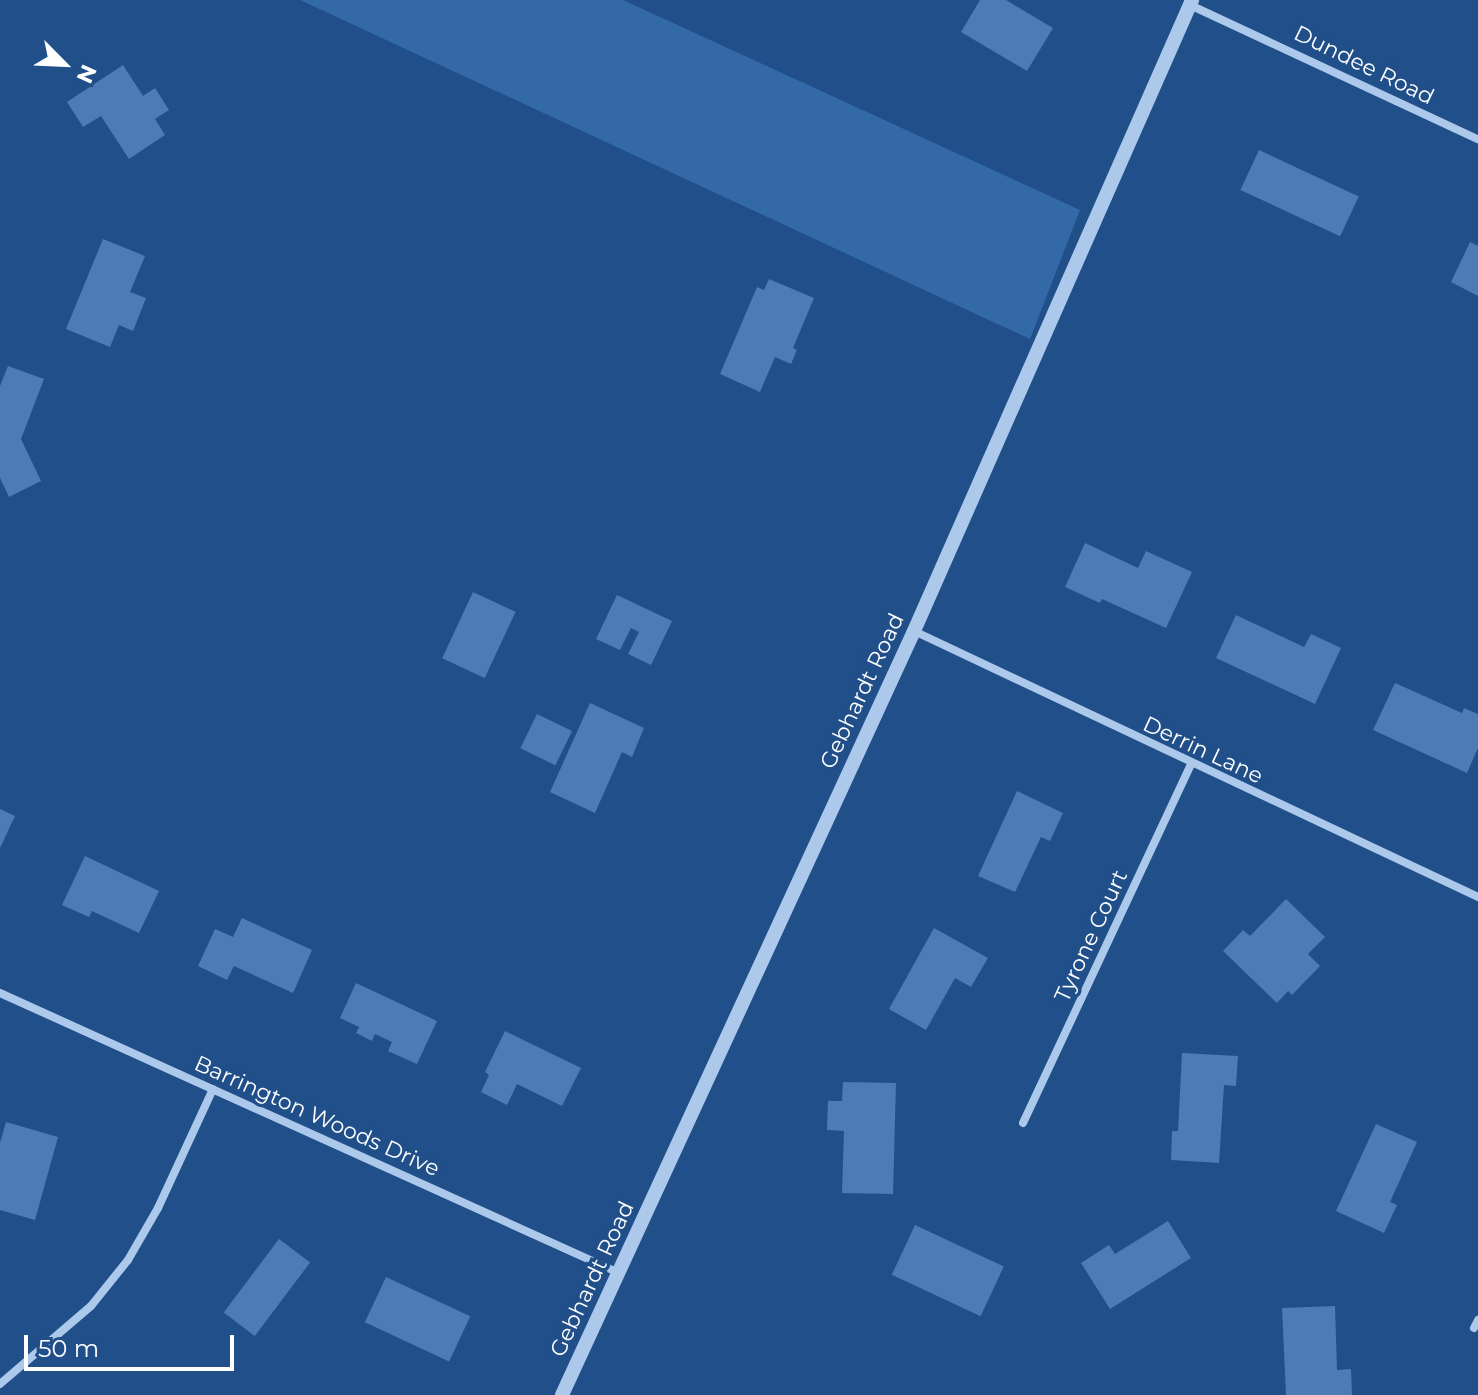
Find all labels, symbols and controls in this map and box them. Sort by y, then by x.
street label: Dundee Road [1290,20,1438,110]
north arrow [24,24,104,104]
text: N [70,60,102,88]
street label: Gebhardt Road [814,609,910,773]
street label: Derrin Lane [1139,711,1267,789]
street label: Tyrone Court [1049,866,1133,1006]
street label: Barrington Woods Drive [190,1050,444,1182]
street label: Gebhardt Road [544,1197,640,1361]
scale bar [28,1319,238,1369]
text: 50 m [38,1334,99,1363]

